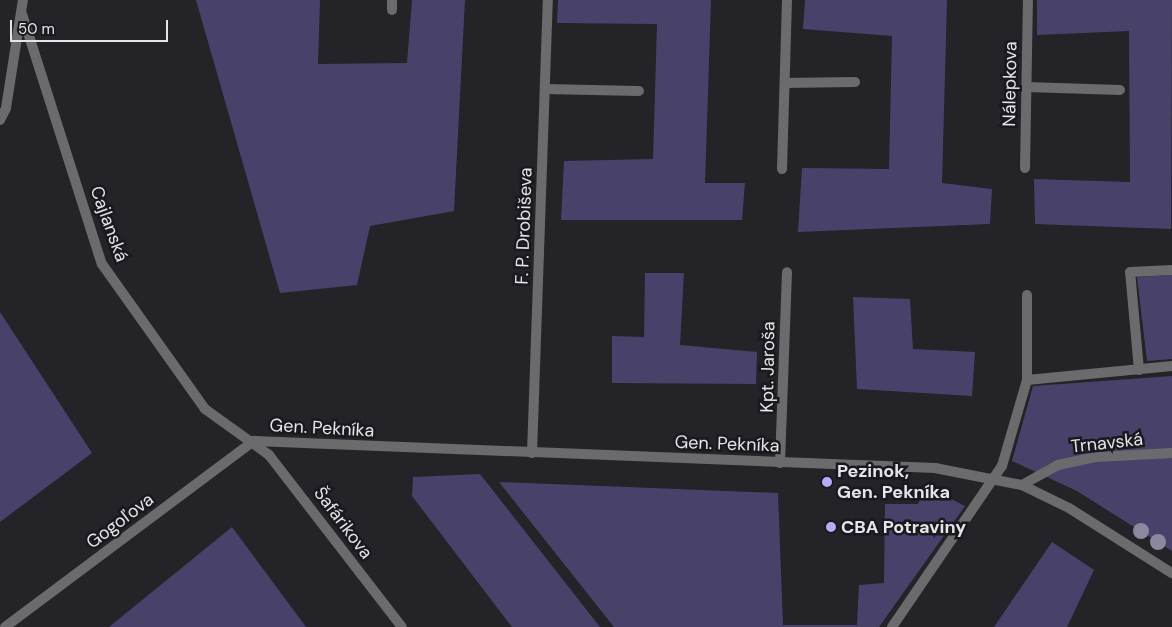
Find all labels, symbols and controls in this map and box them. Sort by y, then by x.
scale bar [12,10,170,42]
text: 50 m [18,19,55,39]
street label: Nálepkova [998,41,1022,127]
street label: F. P. Drobiševa [511,167,537,285]
street label: Cajlanská [85,183,133,265]
street label: Kpt. Jaroša [756,321,780,413]
street label: Gen. Pekníka [269,414,375,442]
street label: Trnavská [1070,428,1144,458]
street label: Gen. Pekníka [674,431,780,457]
place label: Pezinok, Gen. Pekníka [837,461,950,504]
marker: Pezinok, Gen. Pekníka [821,476,833,488]
street label: Šafárikova [309,483,377,563]
street label: Gogoľova [82,489,158,553]
place label: CBA Potraviny [841,516,966,538]
marker: CBA Potraviny [825,521,837,533]

